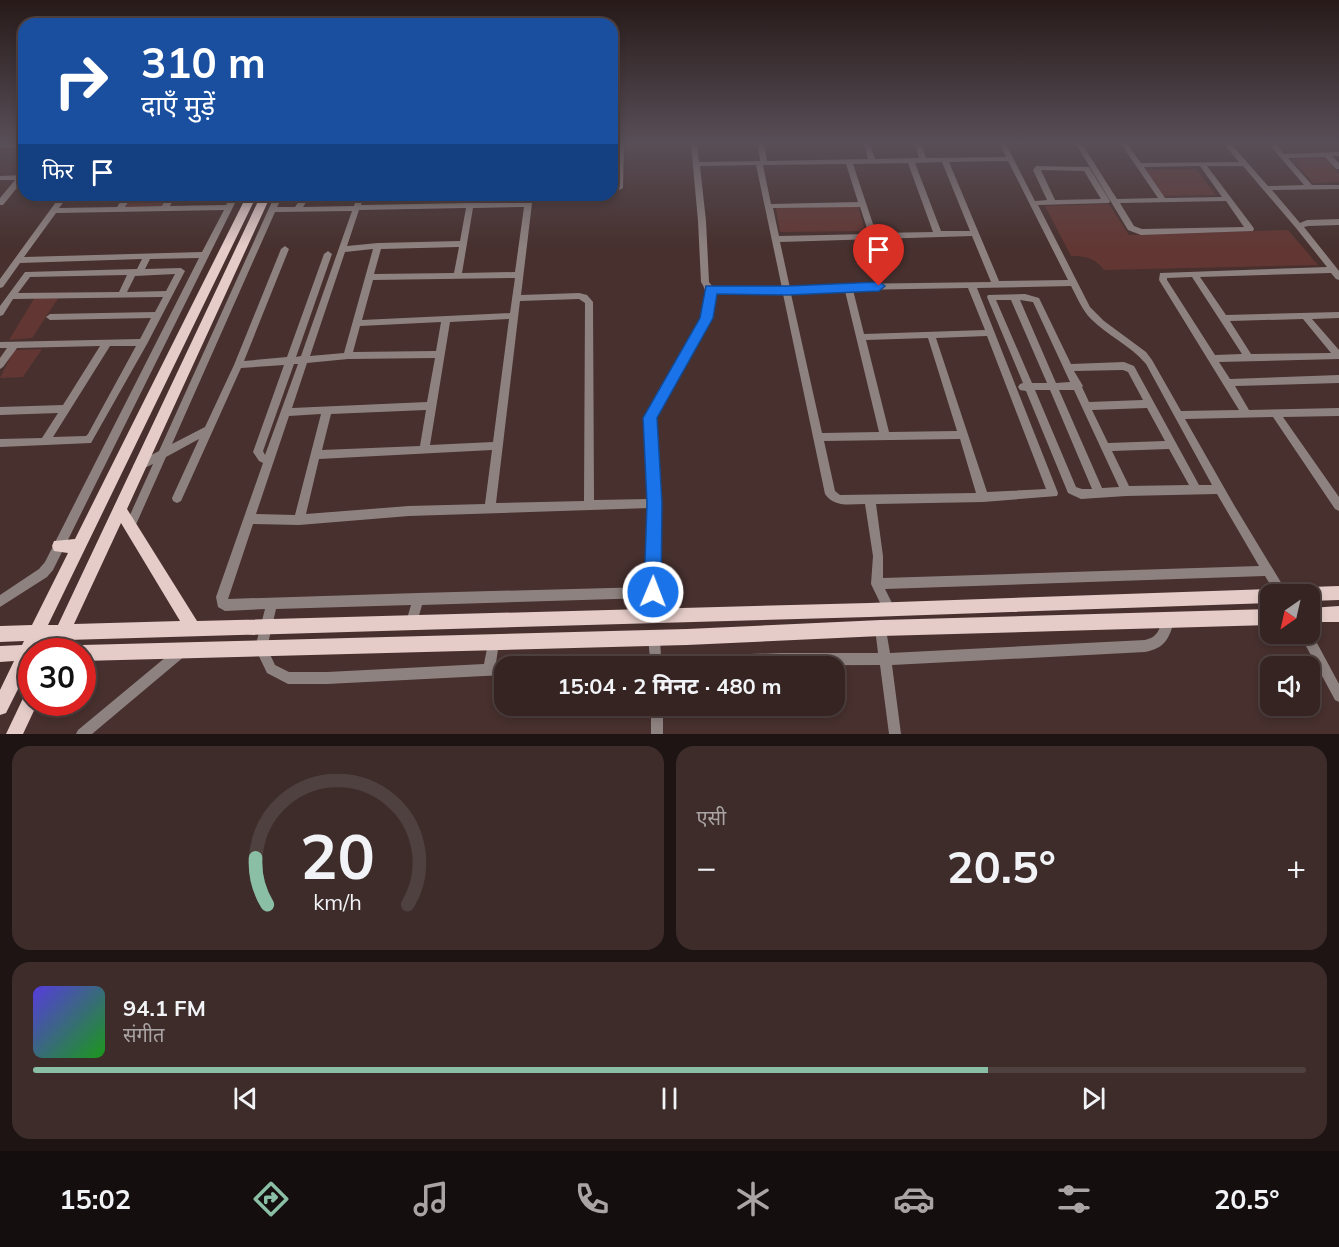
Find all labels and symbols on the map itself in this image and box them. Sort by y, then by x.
pin [853,224,904,286]
position arrow [621,560,685,624]
north arrow [1260,584,1320,644]
speed limit sign: 30 [18,638,96,716]

